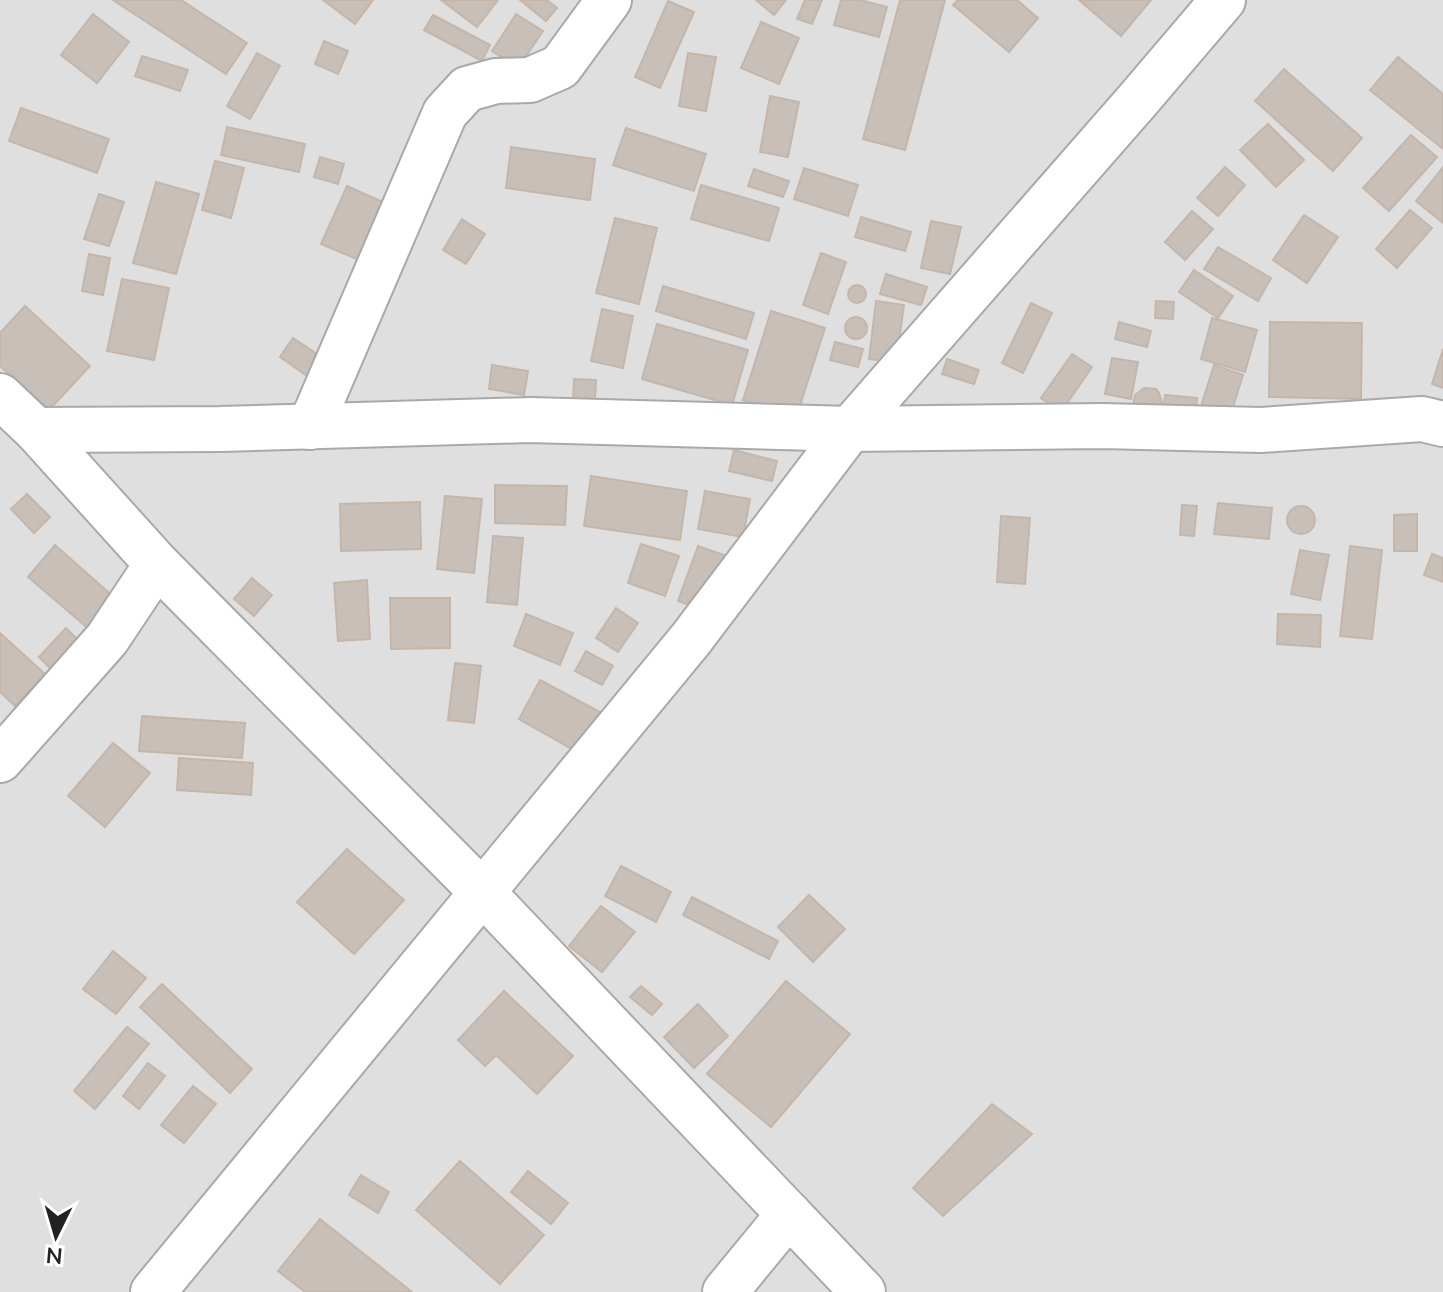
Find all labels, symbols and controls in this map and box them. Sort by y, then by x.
north arrow [16,1196,96,1276]
text: N [45,1241,64,1271]

